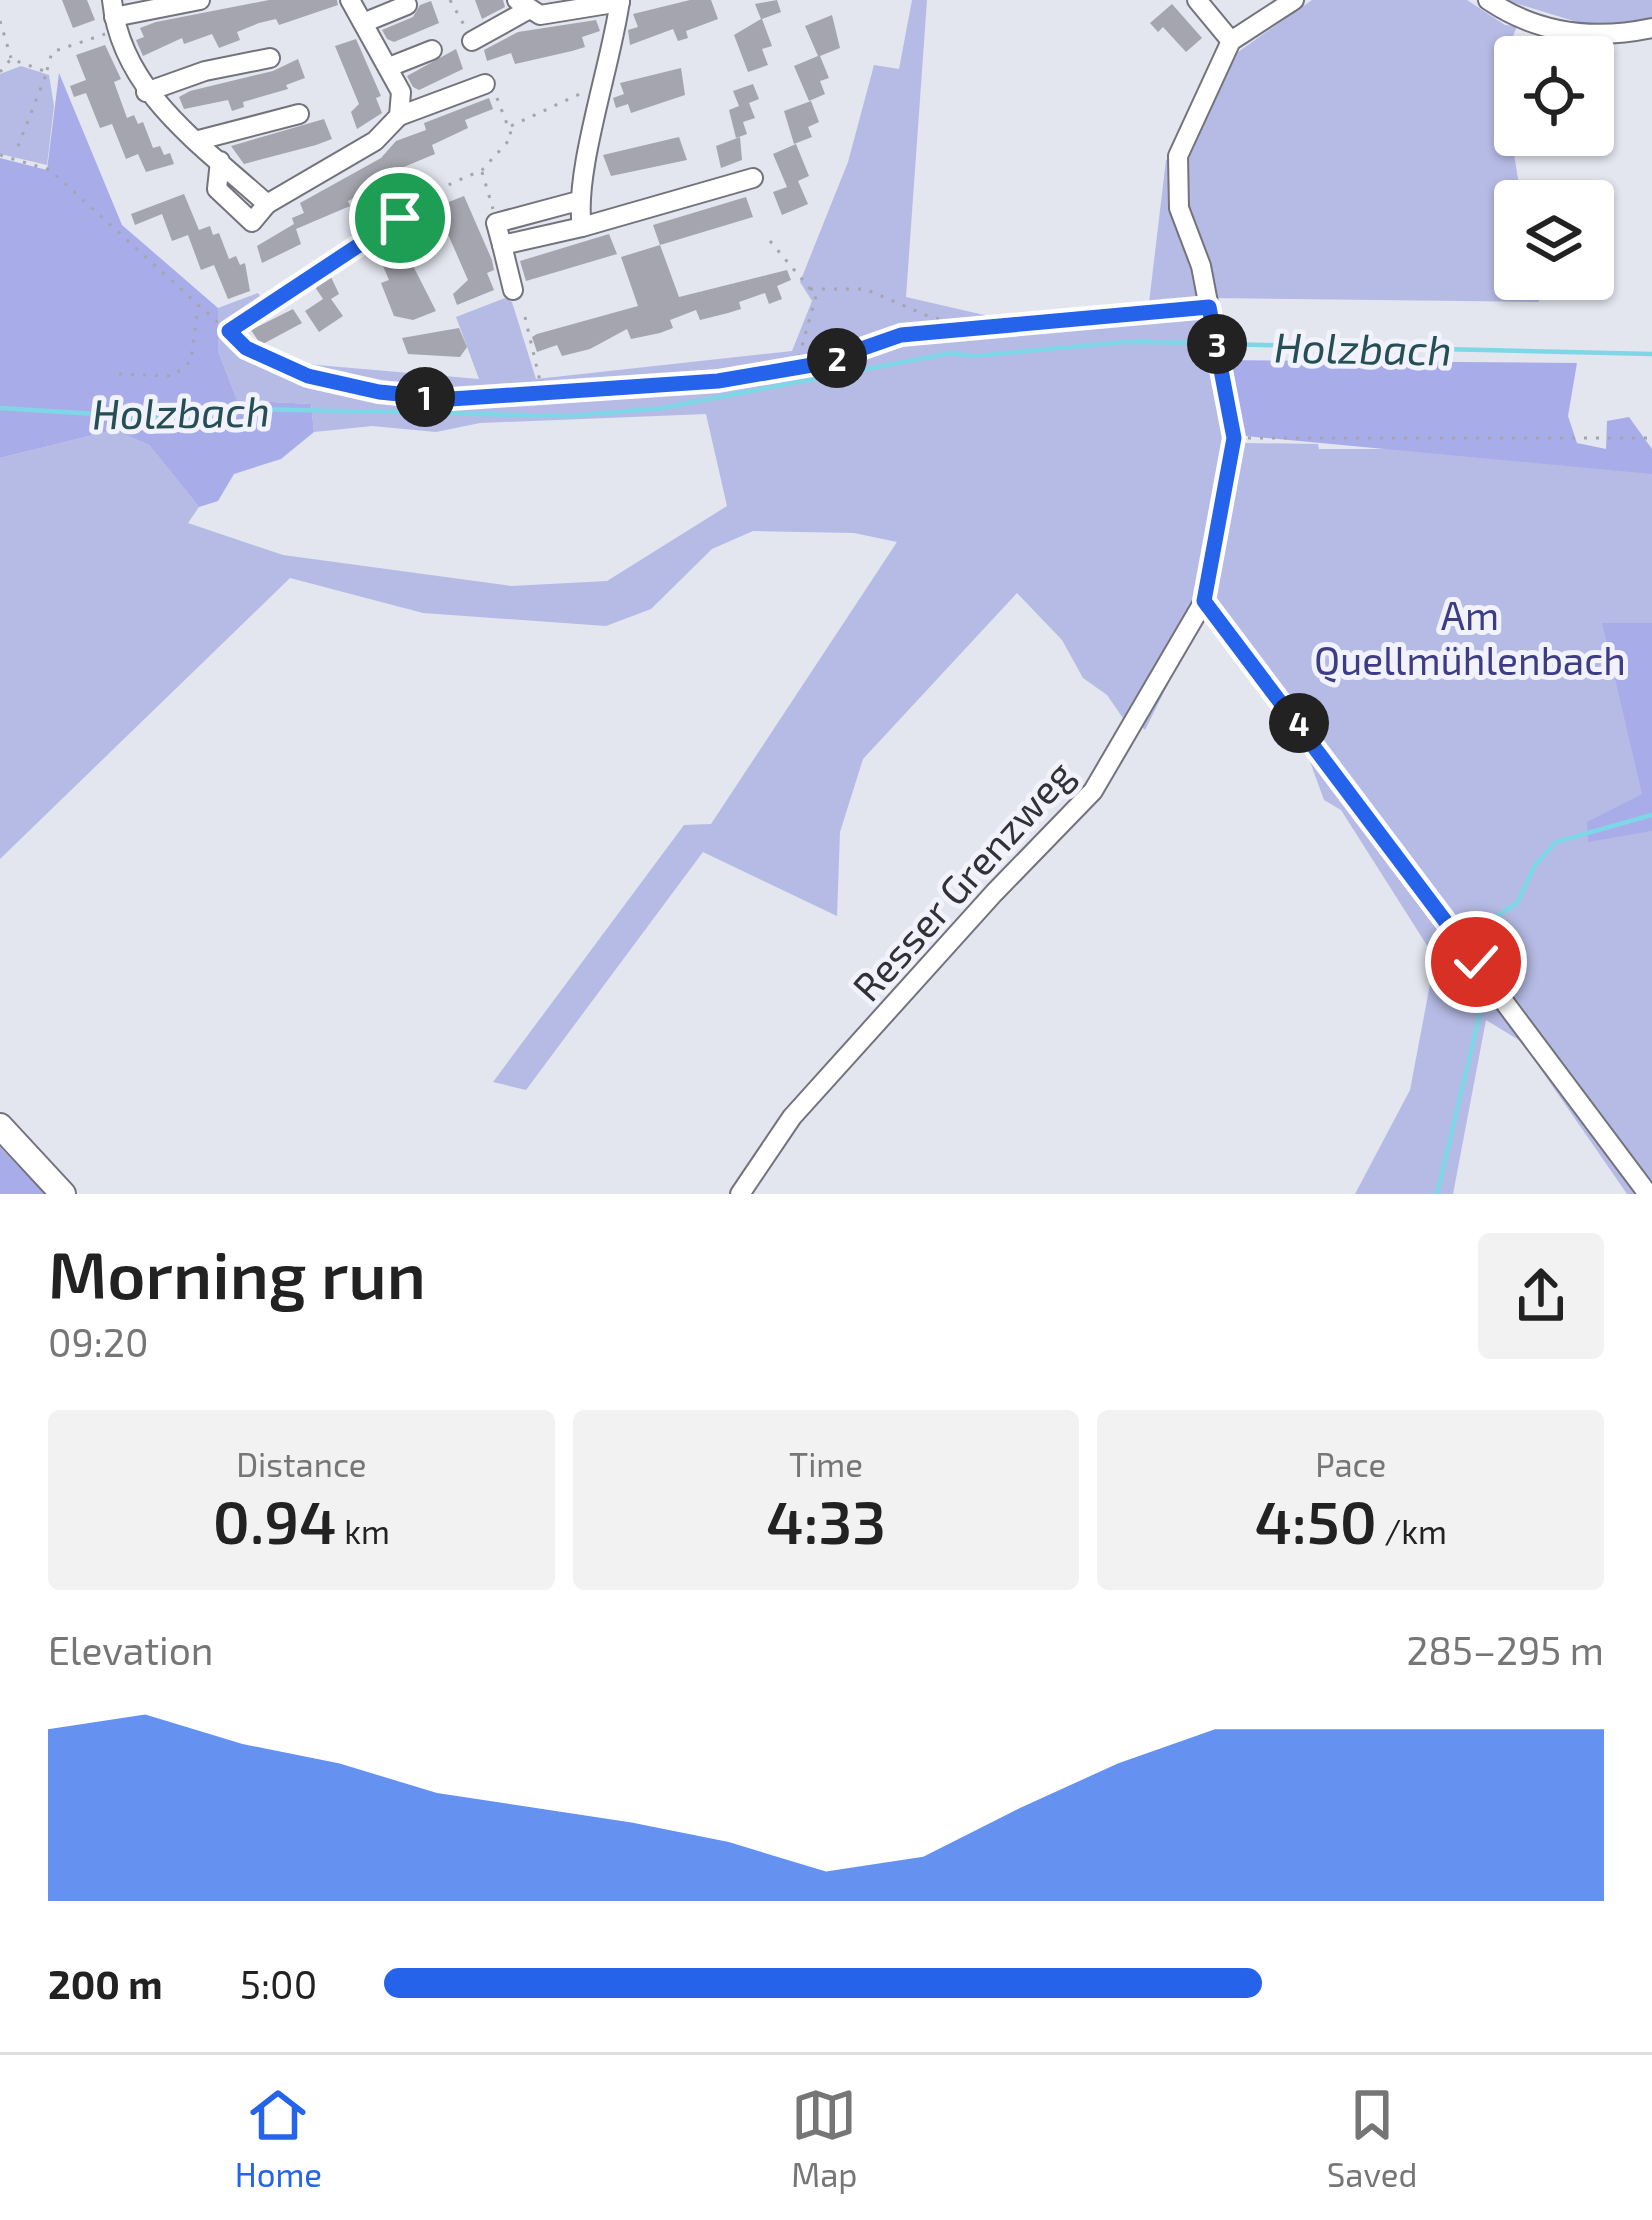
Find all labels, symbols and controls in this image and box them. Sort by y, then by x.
map controls [1494,36,1614,300]
button: locate [1494,36,1614,156]
pin [349,167,451,269]
button: layers [1494,180,1614,300]
icon: arrive [367,185,433,251]
pin: 3 [1187,314,1247,374]
water label: Holzbach [1274,320,1452,374]
text: 3 [1208,324,1226,364]
pin: 2 [807,328,867,388]
text: 2 [827,338,847,378]
pin: 1 [395,367,455,427]
text: 1 [418,377,432,417]
water label: Holzbach [92,384,270,438]
park label: Am Quellmühlenbach [1314,591,1626,683]
pin: 4 [1269,693,1329,753]
text: 4 [1288,703,1310,743]
street label: Resser Grenzweg [842,750,1082,1010]
pin [1425,911,1527,1013]
icon: check [1443,929,1509,995]
text: Morning run [48,1233,426,1312]
button: share [1478,1233,1604,1359]
text: 09:20 [48,1318,148,1365]
text: Distance [236,1444,366,1484]
text: Time [789,1444,863,1484]
text: Pace [1315,1444,1386,1484]
text: 0.94 [213,1484,337,1556]
text: 4:33 [766,1484,886,1556]
text: 4:50 [1254,1484,1377,1556]
text: km [337,1511,390,1551]
text: /km [1377,1511,1447,1551]
text: Elevation [48,1626,213,1673]
text: 285–295 m [1406,1626,1604,1673]
text: 200 m [48,1960,163,2007]
text: 5:00 [240,1960,317,2007]
tab: Home [235,2082,322,2194]
tab: Map [791,2082,858,2194]
tab: Saved [1327,2082,1417,2194]

